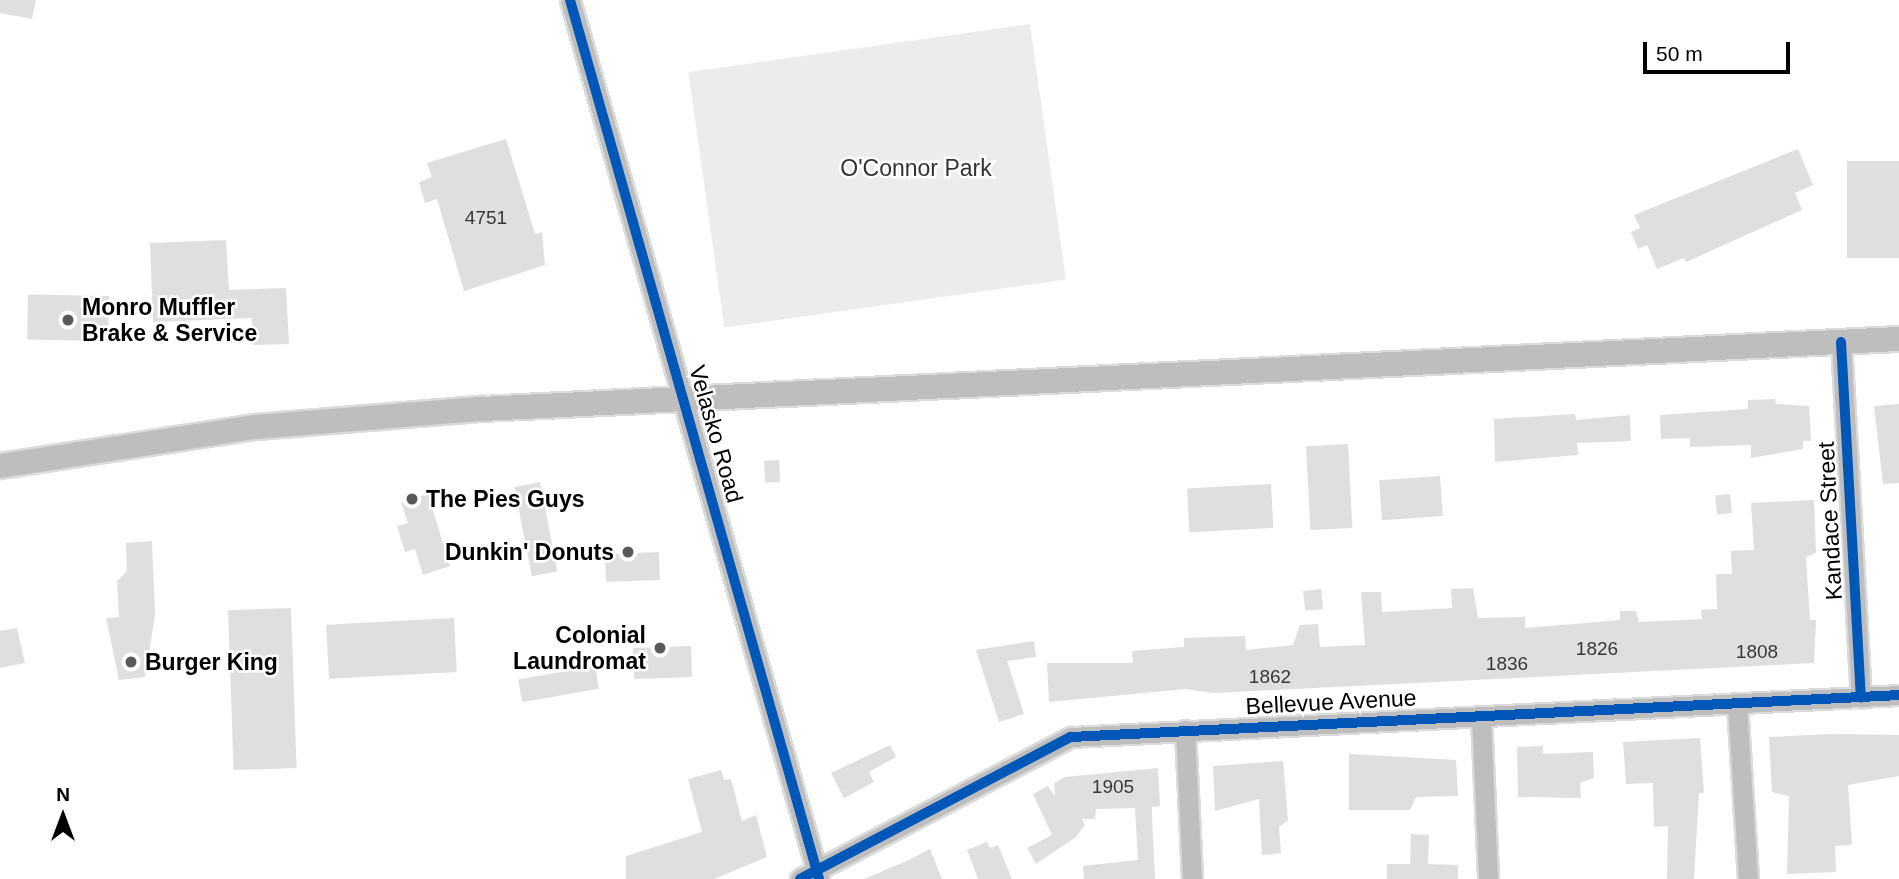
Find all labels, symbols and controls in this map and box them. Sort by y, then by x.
scale bar [1647,28,1794,72]
text: 50 m [1656,42,1703,65]
park label: O'Connor Park [840,154,992,182]
house number: 4751 [465,207,507,229]
place label: Monro Muffler Brake & Service [82,293,257,347]
marker: Monro Muffler Brake & Service [60,312,76,328]
street label: Velasko Road [683,362,749,506]
street label: Kandace Street [1812,441,1848,601]
place label: The Pies Guys [426,485,585,513]
marker: The Pies Guys [404,491,420,507]
place label: Dunkin' Donuts [445,538,614,566]
marker: Dunkin' Donuts [620,544,636,560]
place label: Colonial Laundromat [513,621,646,675]
house number: 1826 [1576,638,1618,660]
marker: Colonial Laundromat [652,640,668,656]
house number: 1808 [1736,641,1778,663]
place label: Burger King [145,648,278,676]
house number: 1836 [1486,653,1528,675]
marker: Burger King [123,654,139,670]
house number: 1862 [1249,666,1291,688]
street label: Bellevue Avenue [1244,684,1418,720]
house number: 1905 [1092,776,1134,798]
north arrow [28,781,98,851]
text: N [56,784,70,805]

